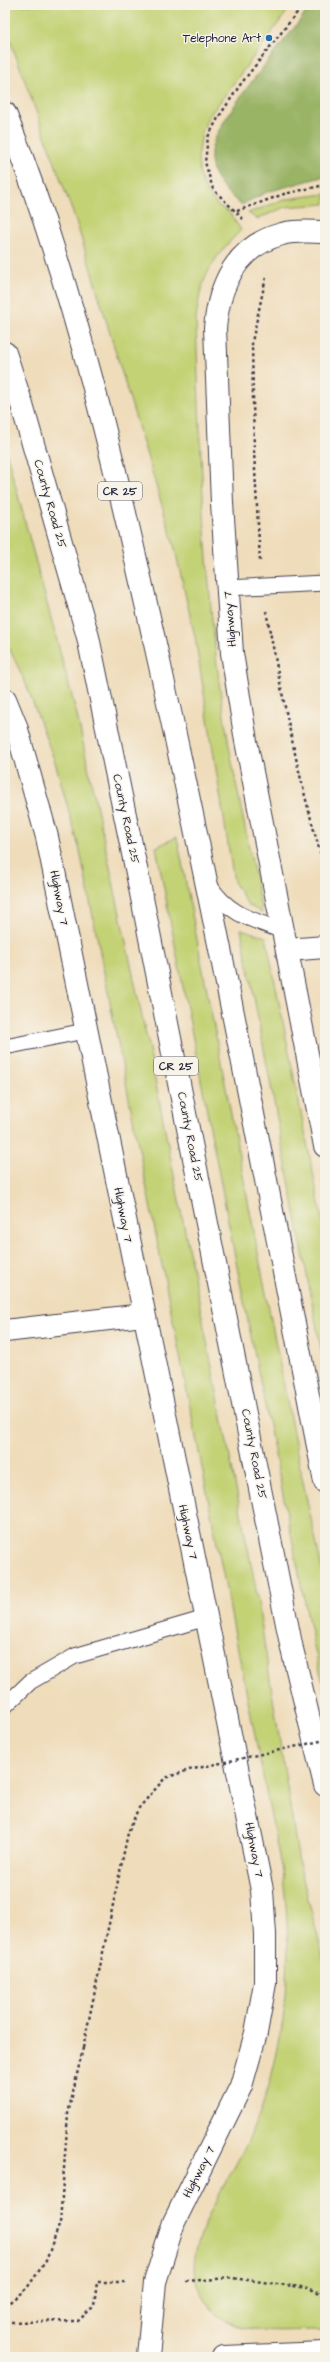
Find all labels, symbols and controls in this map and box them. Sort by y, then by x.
place label: Telephone Art [183,30,261,47]
marker: Telephone Art [264,33,274,43]
street label: County Road 25 [28,458,71,551]
road number: CR 25 [98,482,142,500]
street label: Highway 7 [219,590,242,648]
street label: County Road 25 [107,773,144,866]
street label: Highway 7 [44,869,73,928]
road number: CR 25 [154,1057,198,1075]
street label: County Road 25 [172,1091,207,1184]
street label: Highway 7 [108,1186,137,1245]
street label: County Road 25 [236,1408,271,1501]
street label: Highway 7 [173,1503,202,1562]
street label: Highway 7 [239,1821,268,1880]
street label: Highway 7 [179,2143,220,2201]

